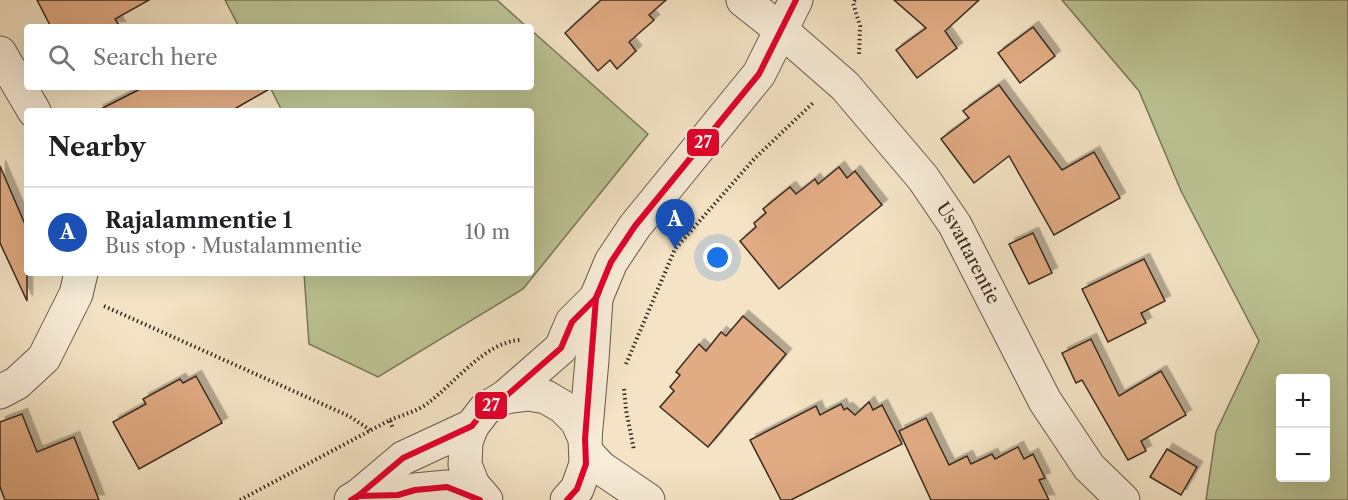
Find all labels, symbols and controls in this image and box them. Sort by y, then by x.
search box [24,24,534,90]
icon: search [45,41,78,74]
text: Search here [93,44,218,71]
line badge: 27 [686,128,720,157]
text: Nearby [48,131,146,163]
text: 27 [694,132,713,152]
street label: Usvattarentie [932,198,1005,308]
pin: A [656,200,694,249]
text: Rajalammentie 1 [105,207,292,234]
text: A [60,220,75,244]
text: 10 m [465,220,510,244]
text: Bus stop · Mustalammentie [105,234,362,258]
your location [703,243,732,272]
map controls [1276,374,1330,482]
button: + [1276,374,1330,428]
line badge: 27 [474,391,508,420]
text: 27 [482,395,501,415]
button: − [1276,428,1330,482]

